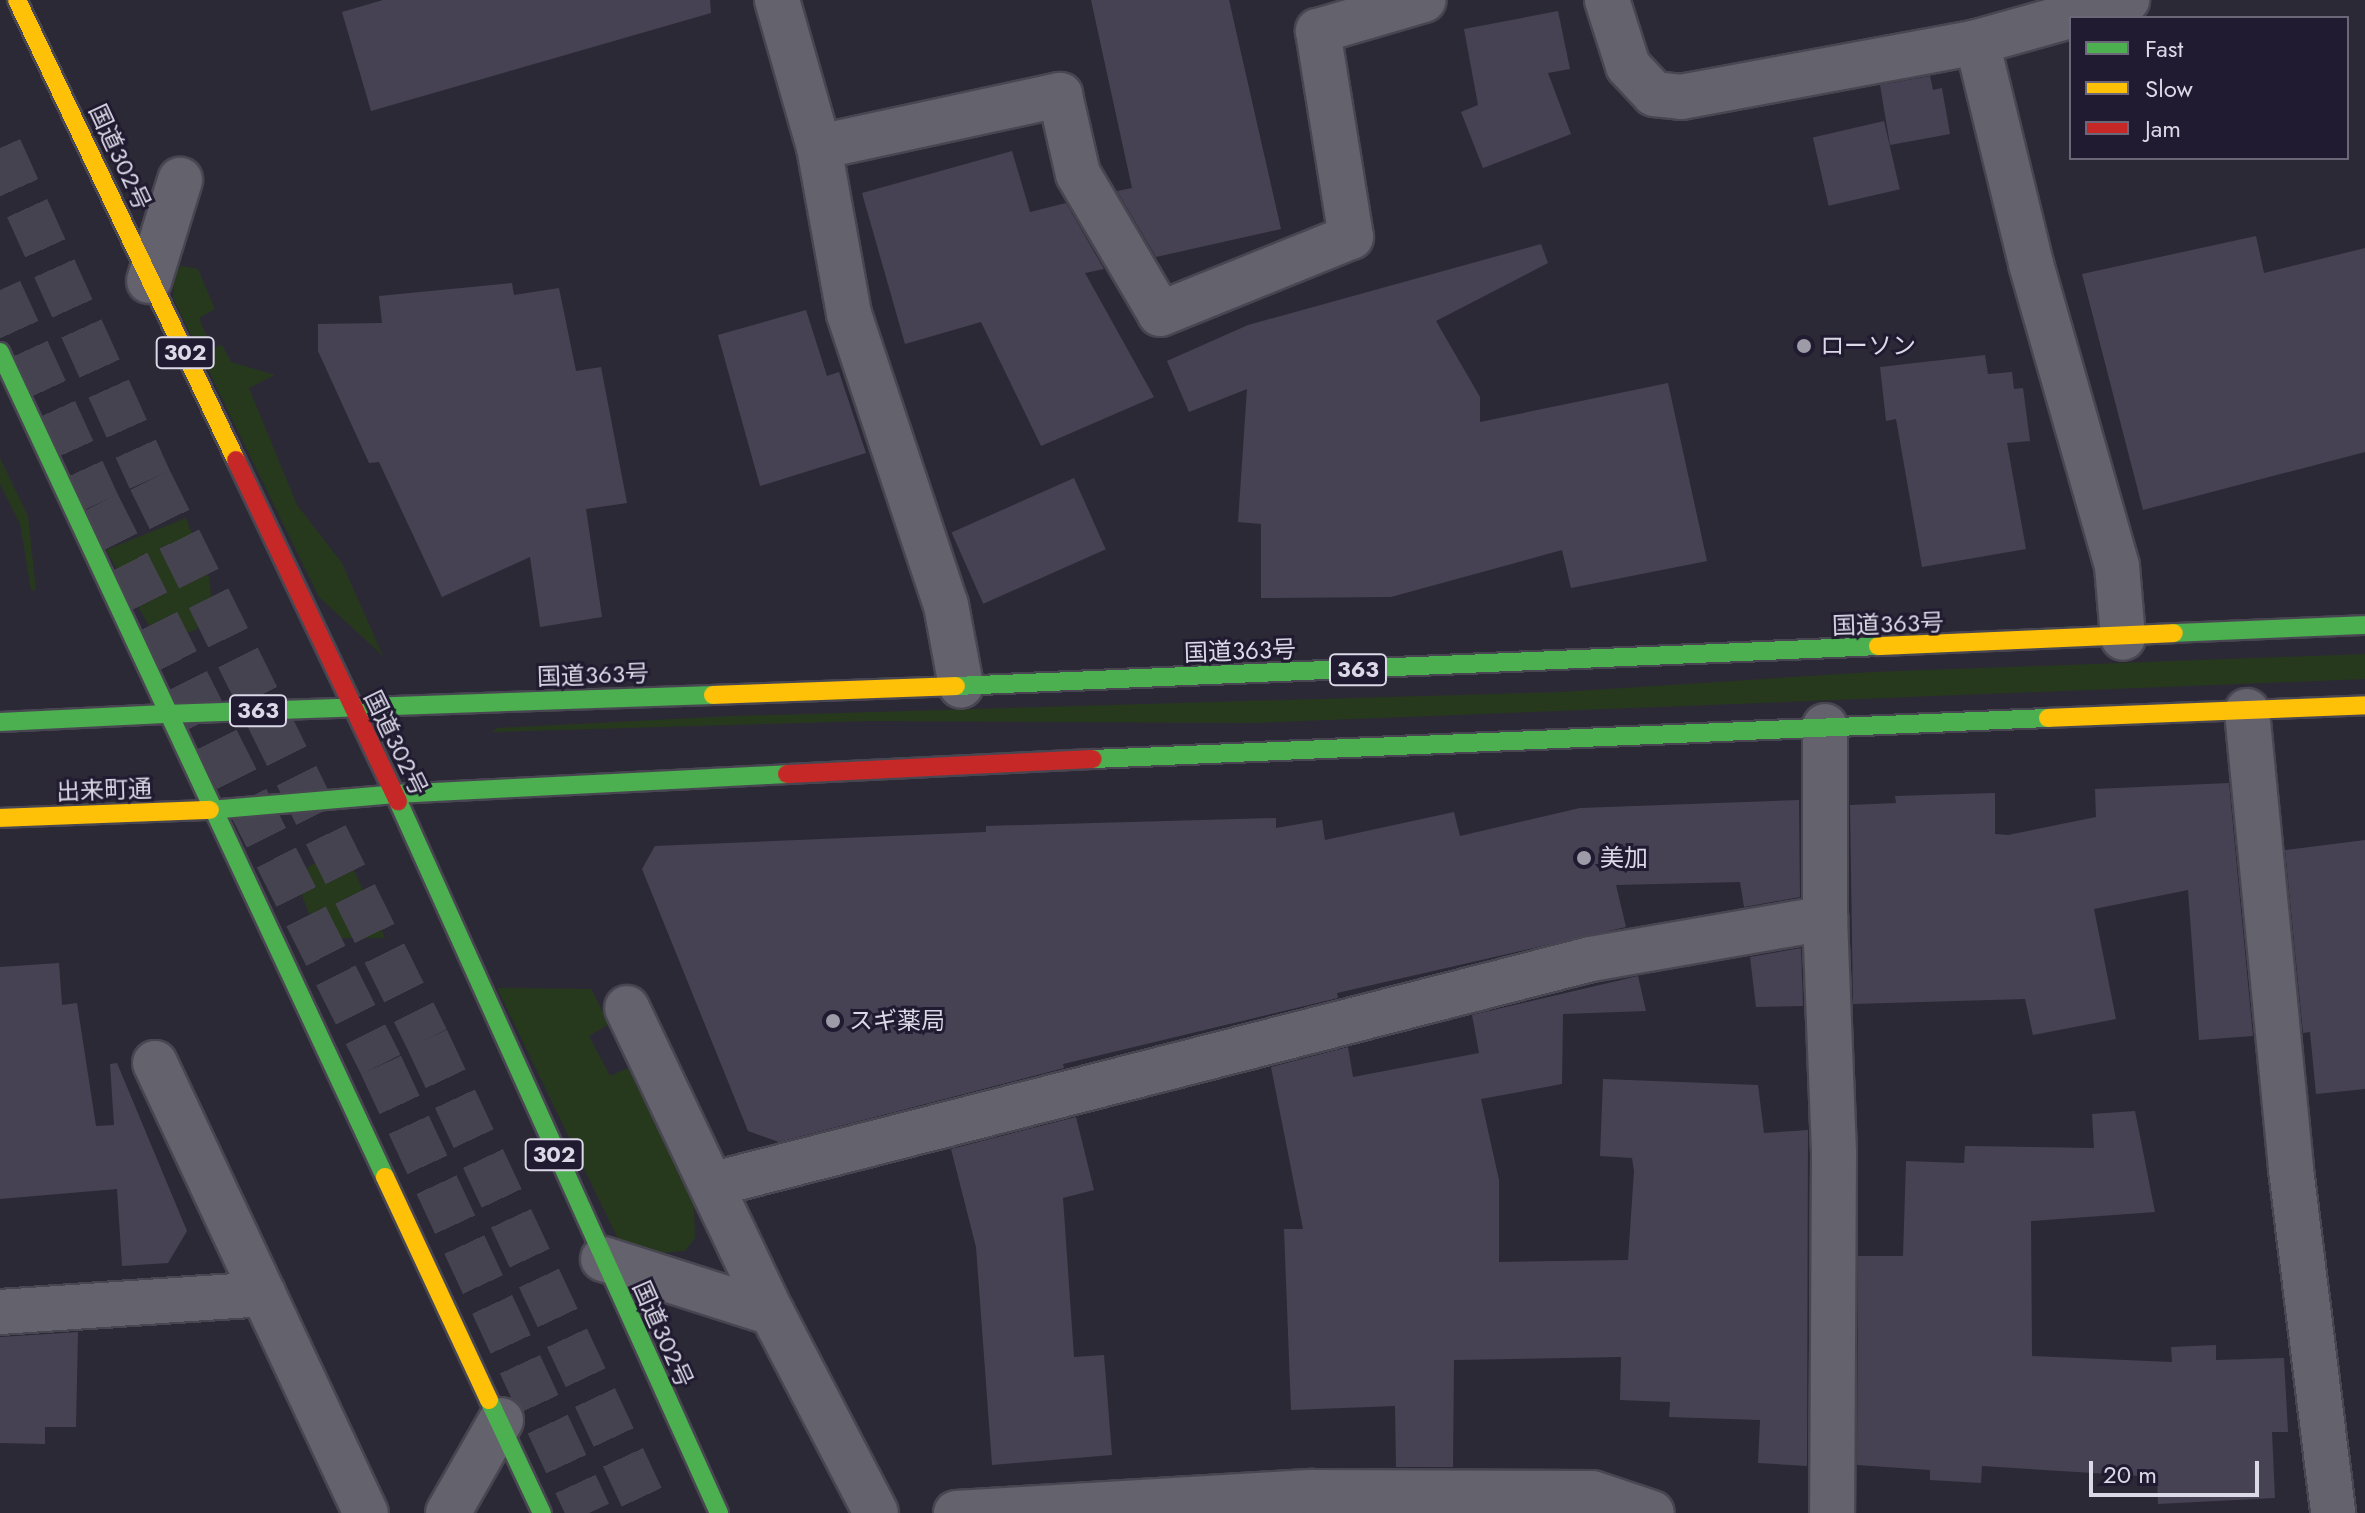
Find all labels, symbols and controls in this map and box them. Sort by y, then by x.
legend [2069,16,2349,160]
text: Fast [2145,31,2183,66]
text: Slow [2145,71,2193,106]
street label: 国道302号 [83,100,157,214]
text: Jam [2145,111,2181,146]
place label: ローソン [1820,332,1916,360]
road number: 302 [155,335,215,371]
marker: ローソン [1795,337,1813,355]
street label: 国道363号 [1832,608,1944,640]
street label: 国道363号 [1184,635,1296,667]
road number: 363 [1328,652,1388,688]
street label: 国道363号 [537,659,649,691]
street label: 国道302号 [358,686,434,800]
road number: 363 [228,693,288,729]
street label: 出来町通 [56,774,152,806]
place label: 美加 [1600,844,1648,872]
marker: 美加 [1575,849,1593,867]
place label: スギ薬局 [849,1007,945,1035]
marker: スギ薬局 [824,1012,842,1030]
road number: 302 [524,1137,584,1173]
street label: 国道302号 [627,1276,699,1392]
scale bar [2093,1445,2263,1495]
text: 20 m [2103,1457,2157,1492]

